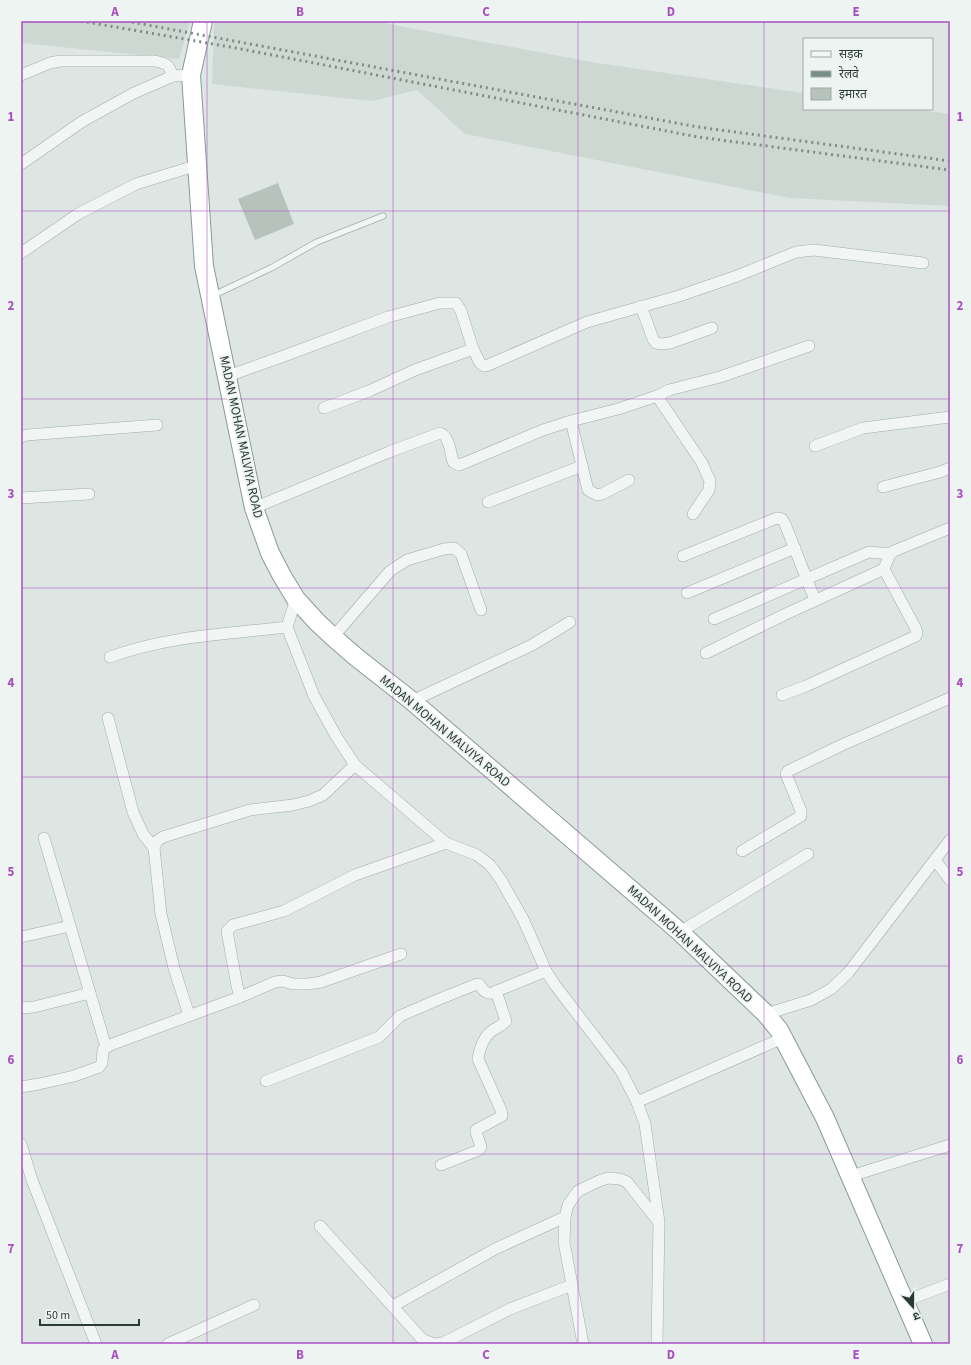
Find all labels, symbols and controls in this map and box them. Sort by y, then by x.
text: A [110,3,119,21]
text: B [296,3,304,21]
text: C [482,3,490,21]
text: D [667,3,675,21]
text: E [852,3,860,21]
legend [803,38,933,110]
text: सड़क [839,46,864,63]
text: रेलवे [839,66,859,83]
text: इमारत [839,86,868,103]
text: 1 [8,108,15,126]
text: 1 [957,108,964,126]
text: 2 [8,297,15,315]
text: 2 [957,297,964,315]
street label: MADAN MOHAN MALVIYA ROAD [215,354,267,520]
text: 3 [8,485,15,503]
text: 3 [957,485,964,503]
street label: MADAN MOHAN MALVIYA ROAD [376,671,514,791]
text: 4 [8,674,15,692]
text: 4 [957,674,964,692]
text: 5 [8,863,15,881]
text: 5 [957,863,964,881]
street label: MADAN MOHAN MALVIYA ROAD [623,881,757,1007]
text: 6 [8,1051,15,1069]
text: 6 [957,1051,964,1069]
text: 7 [8,1240,15,1258]
text: 7 [957,1240,964,1258]
north arrow [893,1287,933,1327]
scale bar [40,1301,139,1327]
text: 50 m [46,1307,70,1324]
text: उ [910,1308,922,1324]
text: A [110,1346,119,1364]
text: B [296,1346,304,1364]
text: C [482,1346,490,1364]
text: D [667,1346,675,1364]
text: E [852,1346,860,1364]

